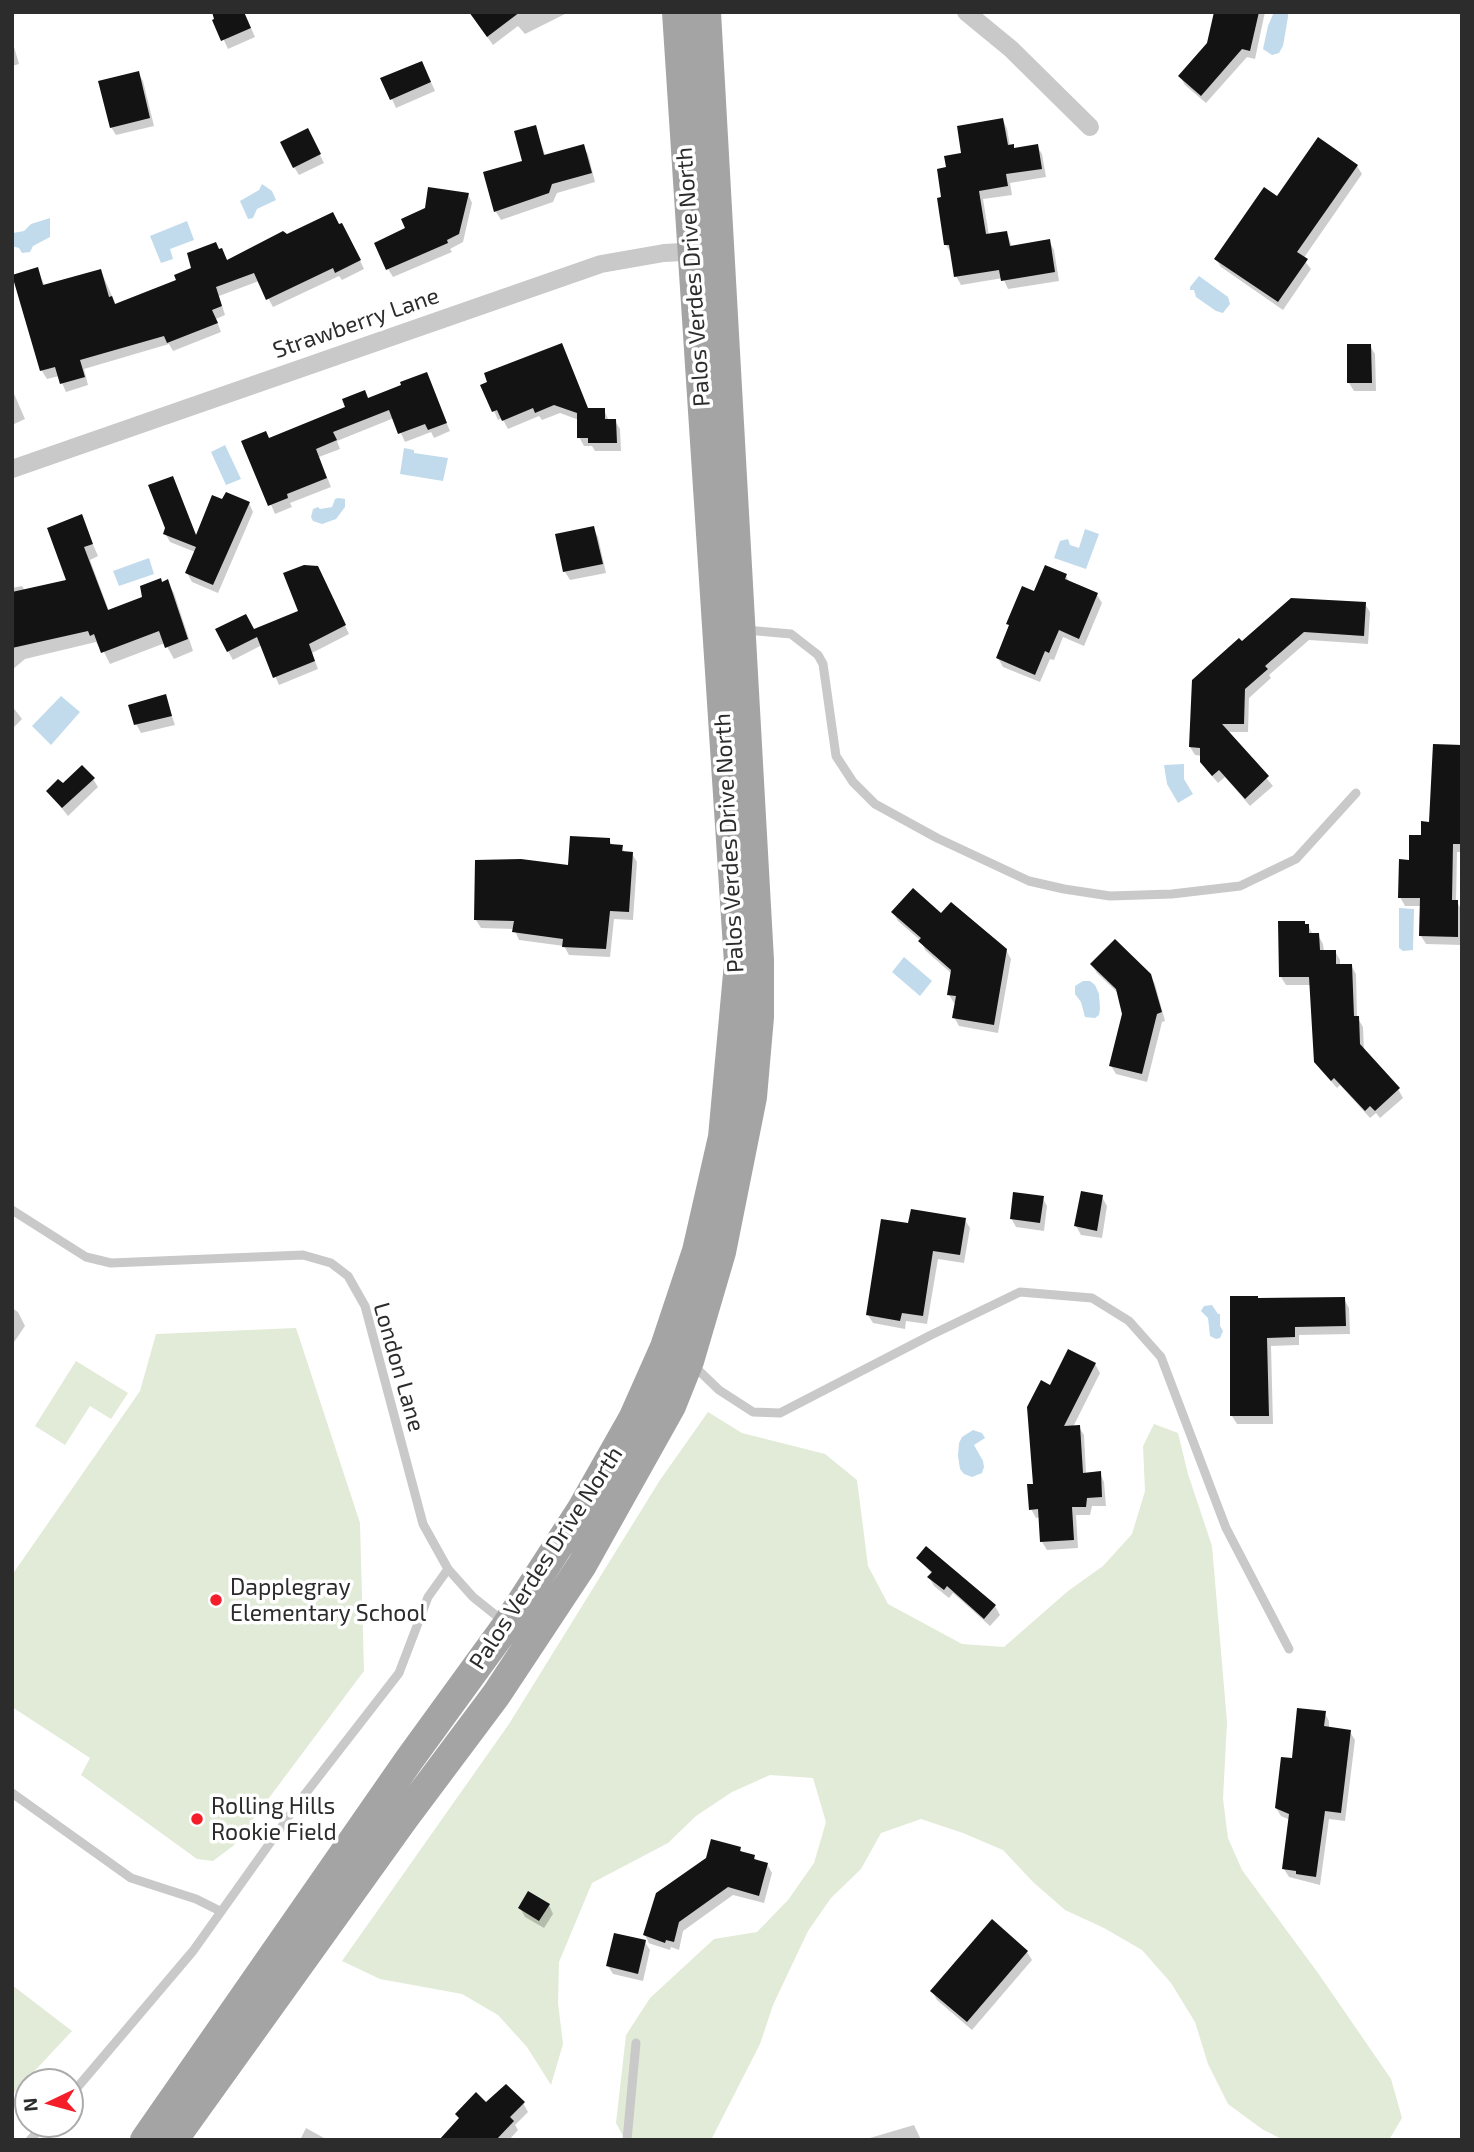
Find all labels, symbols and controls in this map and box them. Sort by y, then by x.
street label: Palos Verdes Drive North [670,146,716,408]
street label: Strawberry Lane [269,282,443,364]
street label: Palos Verdes Drive North [708,712,750,974]
street label: London Lane [367,1299,431,1435]
street label: Palos Verdes Drive North [464,1441,628,1675]
place label: Dapplegray Elementary School [230,1573,426,1627]
marker: Dapplegray Elementary School [208,1592,224,1608]
place label: Rolling Hills Rookie Field [211,1792,337,1846]
marker: Rolling Hills Rookie Field [189,1811,205,1827]
north arrow [14,2068,84,2138]
text: N [18,2097,42,2113]

